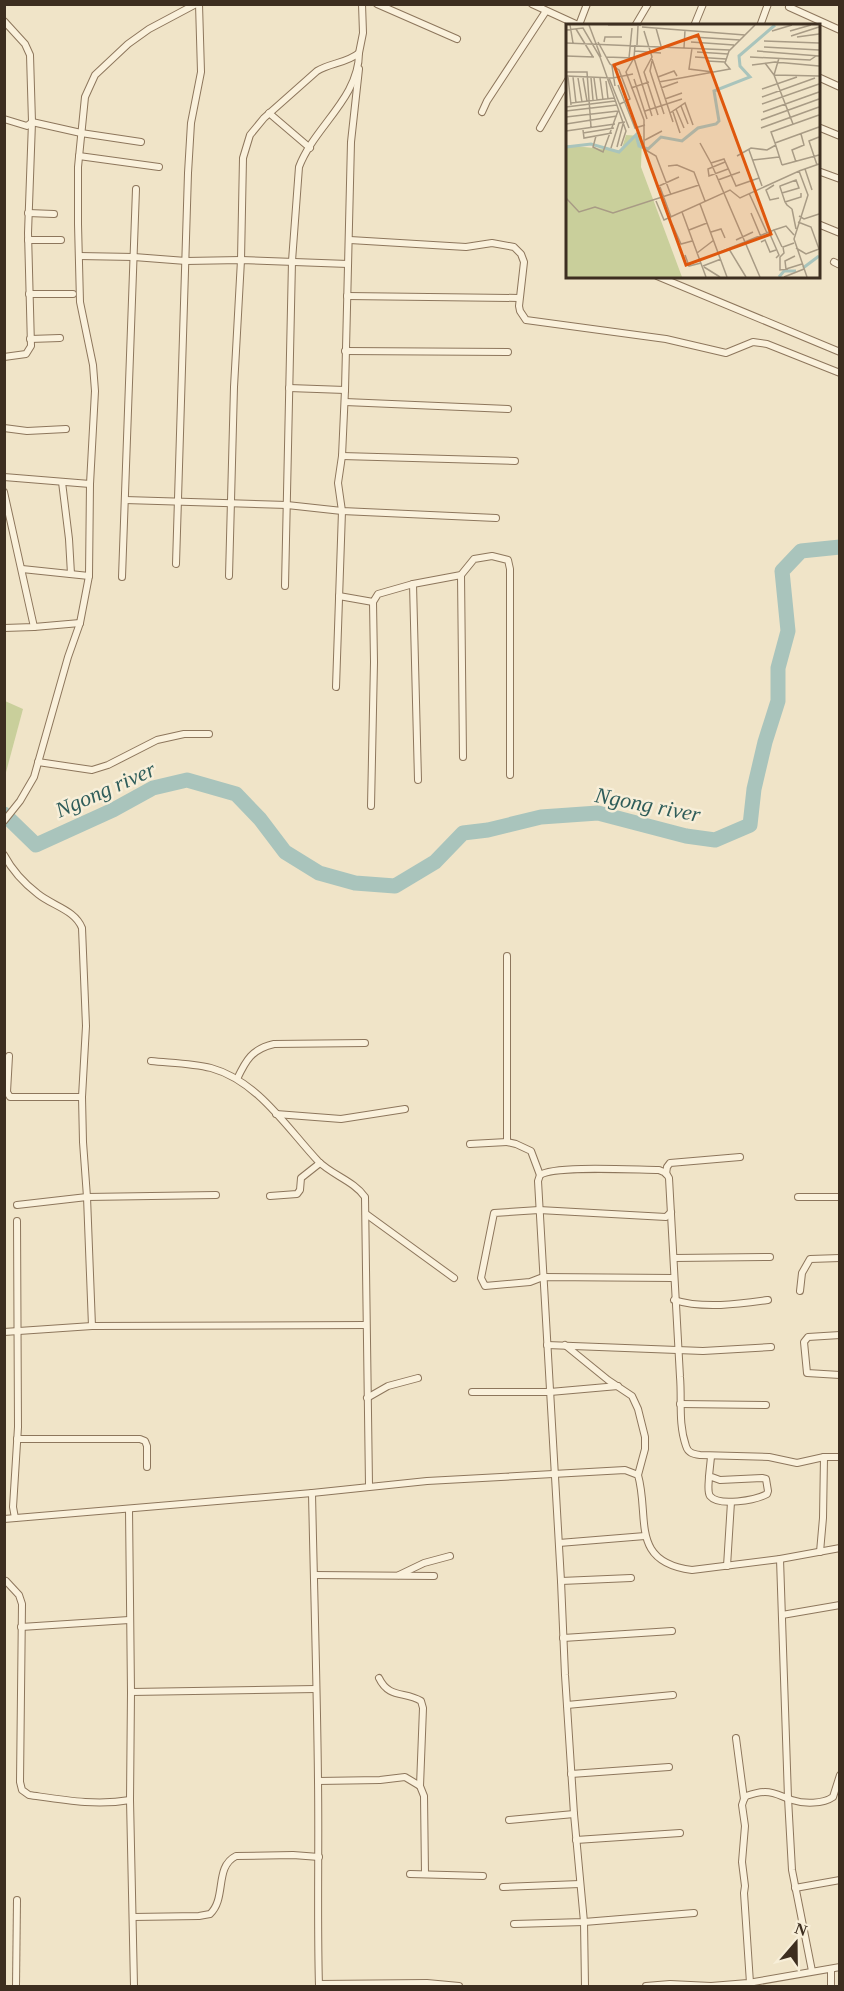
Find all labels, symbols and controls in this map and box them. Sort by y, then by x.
inset map [566,24,820,278]
water label: Ngong river [50,756,160,823]
water label: Ngong river [592,782,703,827]
north arrow [766,1913,826,1973]
text: N [793,1919,810,1939]

